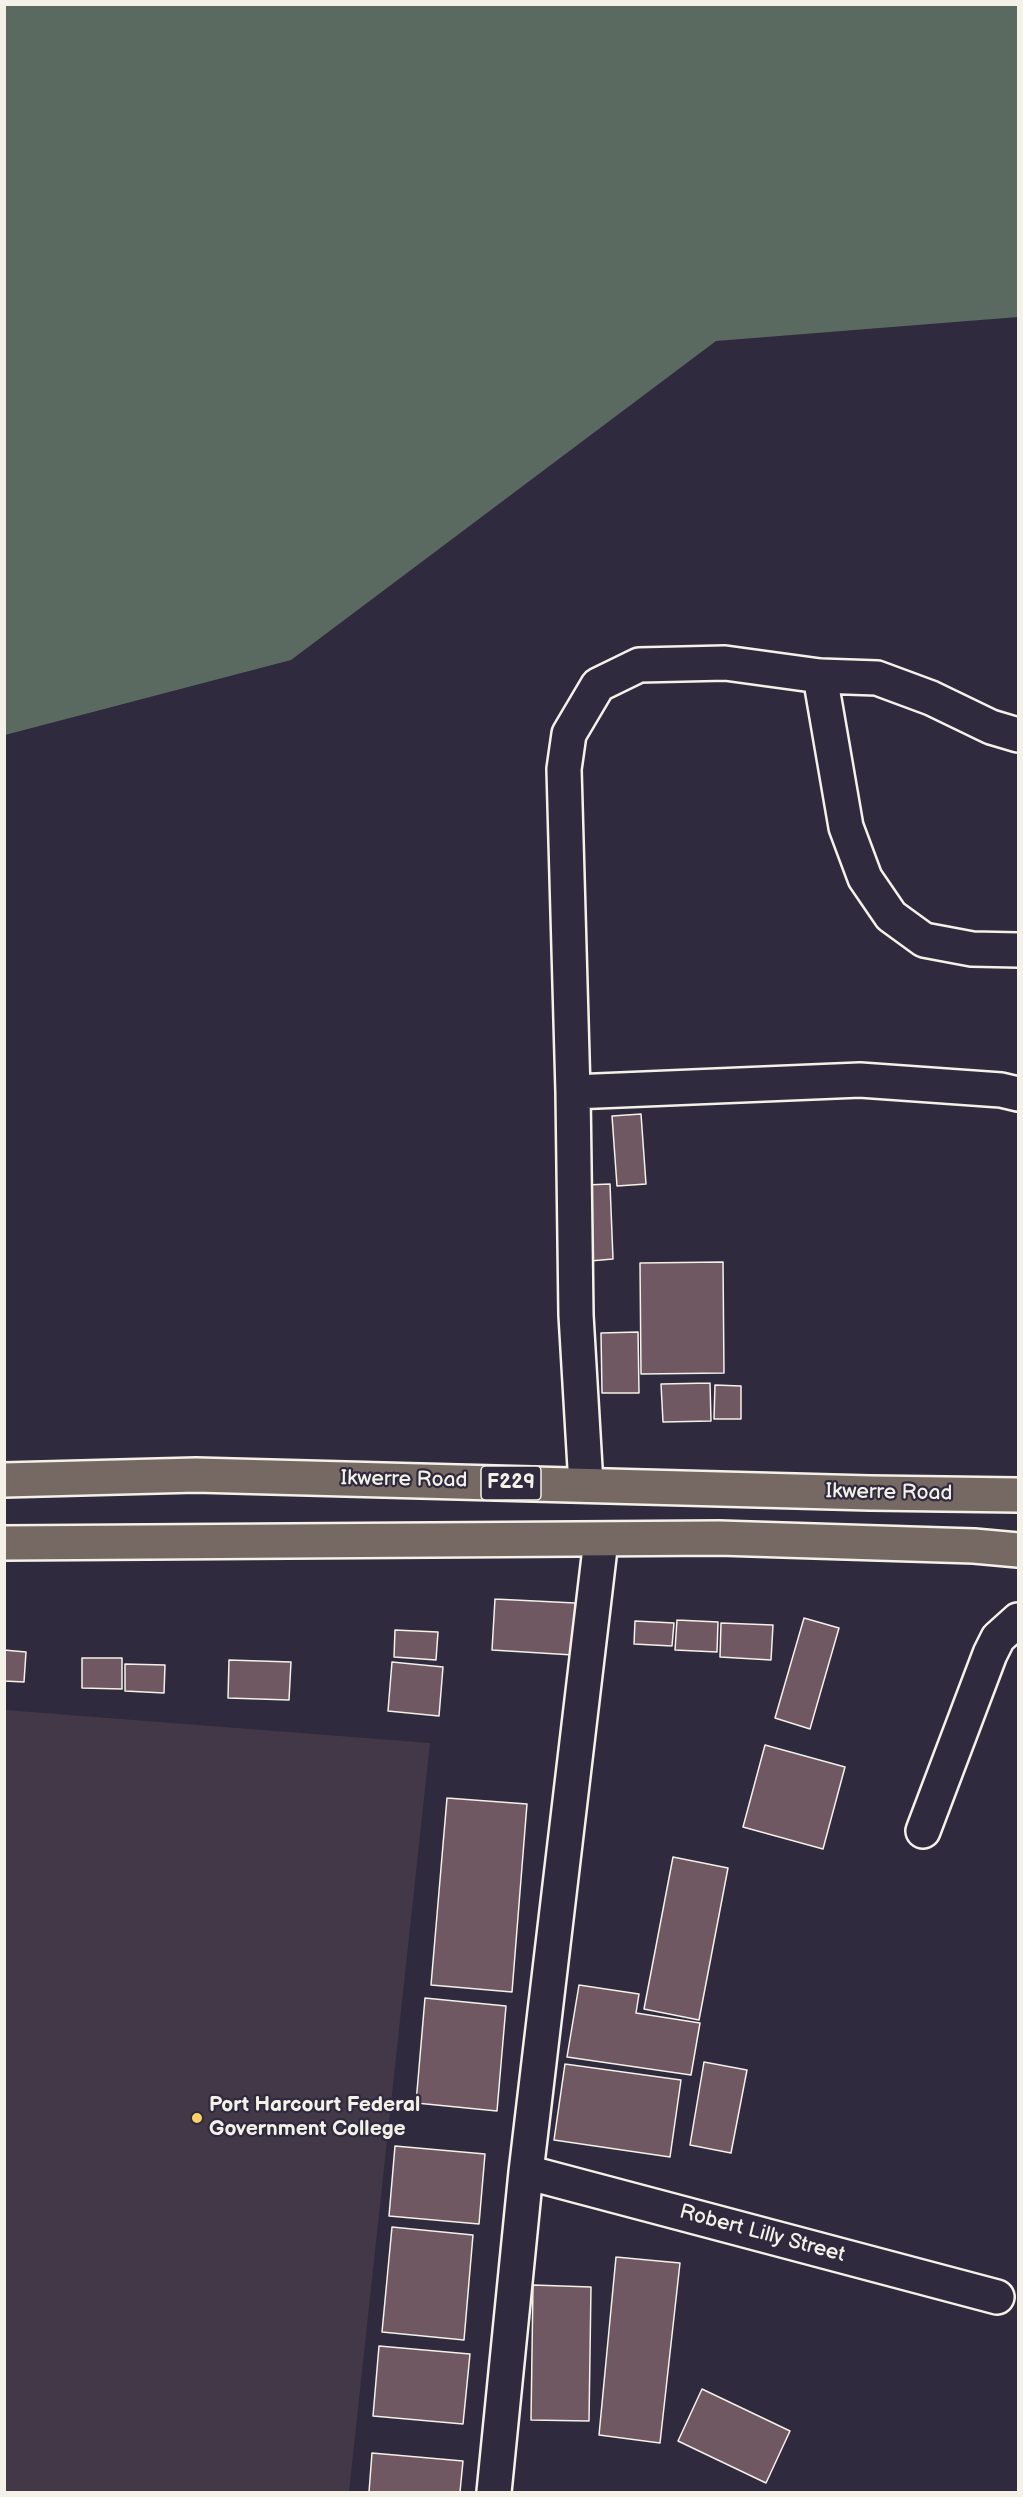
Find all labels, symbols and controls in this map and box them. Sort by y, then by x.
street label: Ikwerre Road [340,1466,468,1494]
road number: F229 [481,1466,541,1500]
street label: Ikwerre Road [825,1479,953,1507]
place label: Port Harcourt Federal Government College [209,2093,420,2143]
marker: Port Harcourt Federal Government College [190,2111,204,2125]
street label: Robert Lilly Street [677,2200,847,2268]

